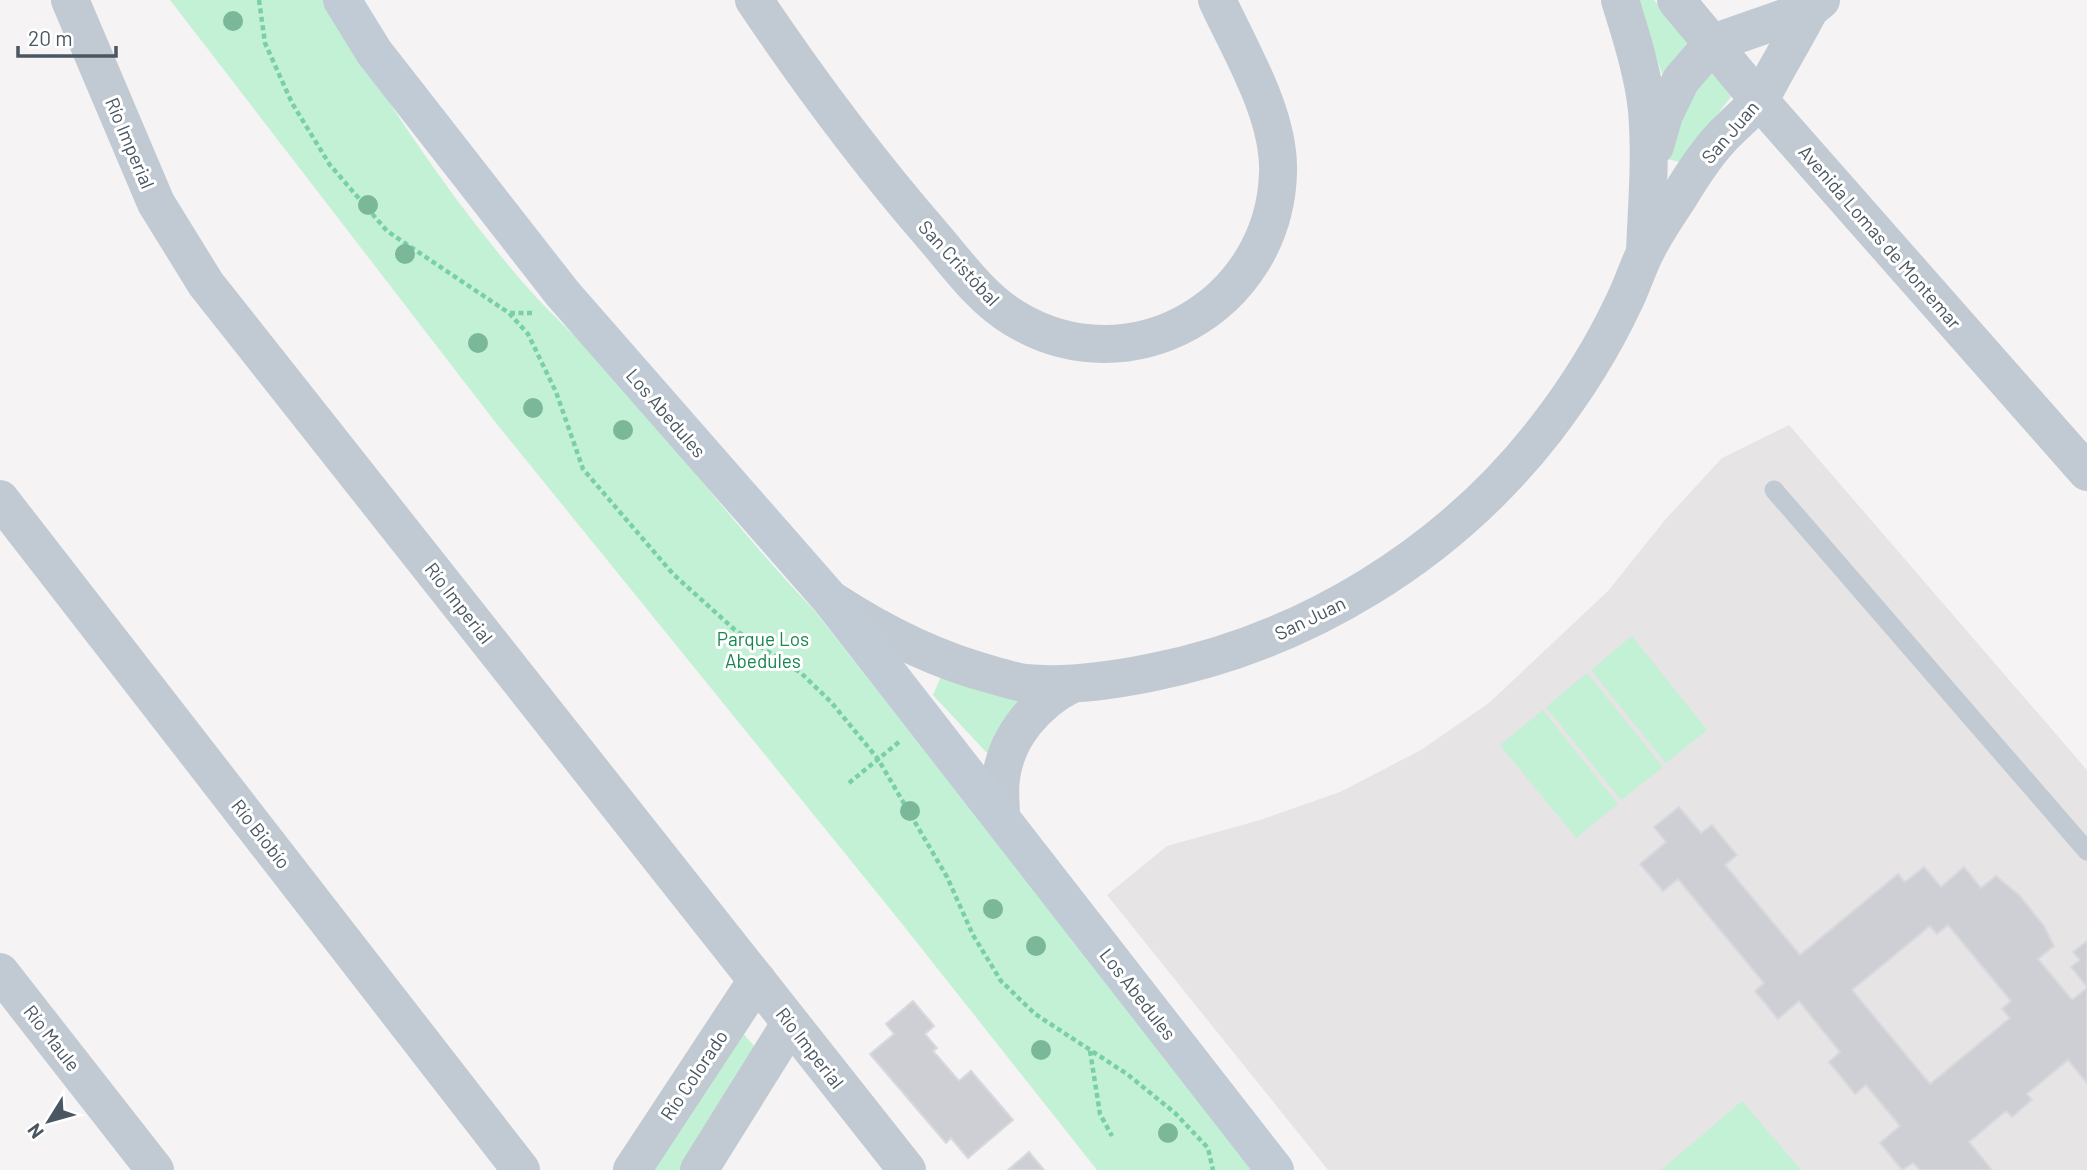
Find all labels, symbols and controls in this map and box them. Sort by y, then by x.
scale bar [18,14,116,58]
text: 20 m [28,25,73,50]
street label: Río Imperial [101,94,160,192]
street label: San Juan [1696,95,1763,168]
street label: Avenida Lomas de Montemar [1794,140,1966,333]
street label: San Cristóbal [914,215,1005,310]
street label: Los Abedules [622,364,711,462]
street label: Río Imperial [421,557,498,648]
street label: San Juan [1271,591,1349,645]
park label: Parque Los Abedules [717,627,809,672]
street label: Río Biobío [227,794,296,873]
street label: Los Abedules [1095,943,1181,1044]
street label: Río Maule [19,1000,85,1075]
street label: Río Imperial [772,1002,849,1093]
street label: Río Colorado [655,1025,732,1124]
north arrow [14,1086,84,1156]
text: N [22,1120,48,1144]

